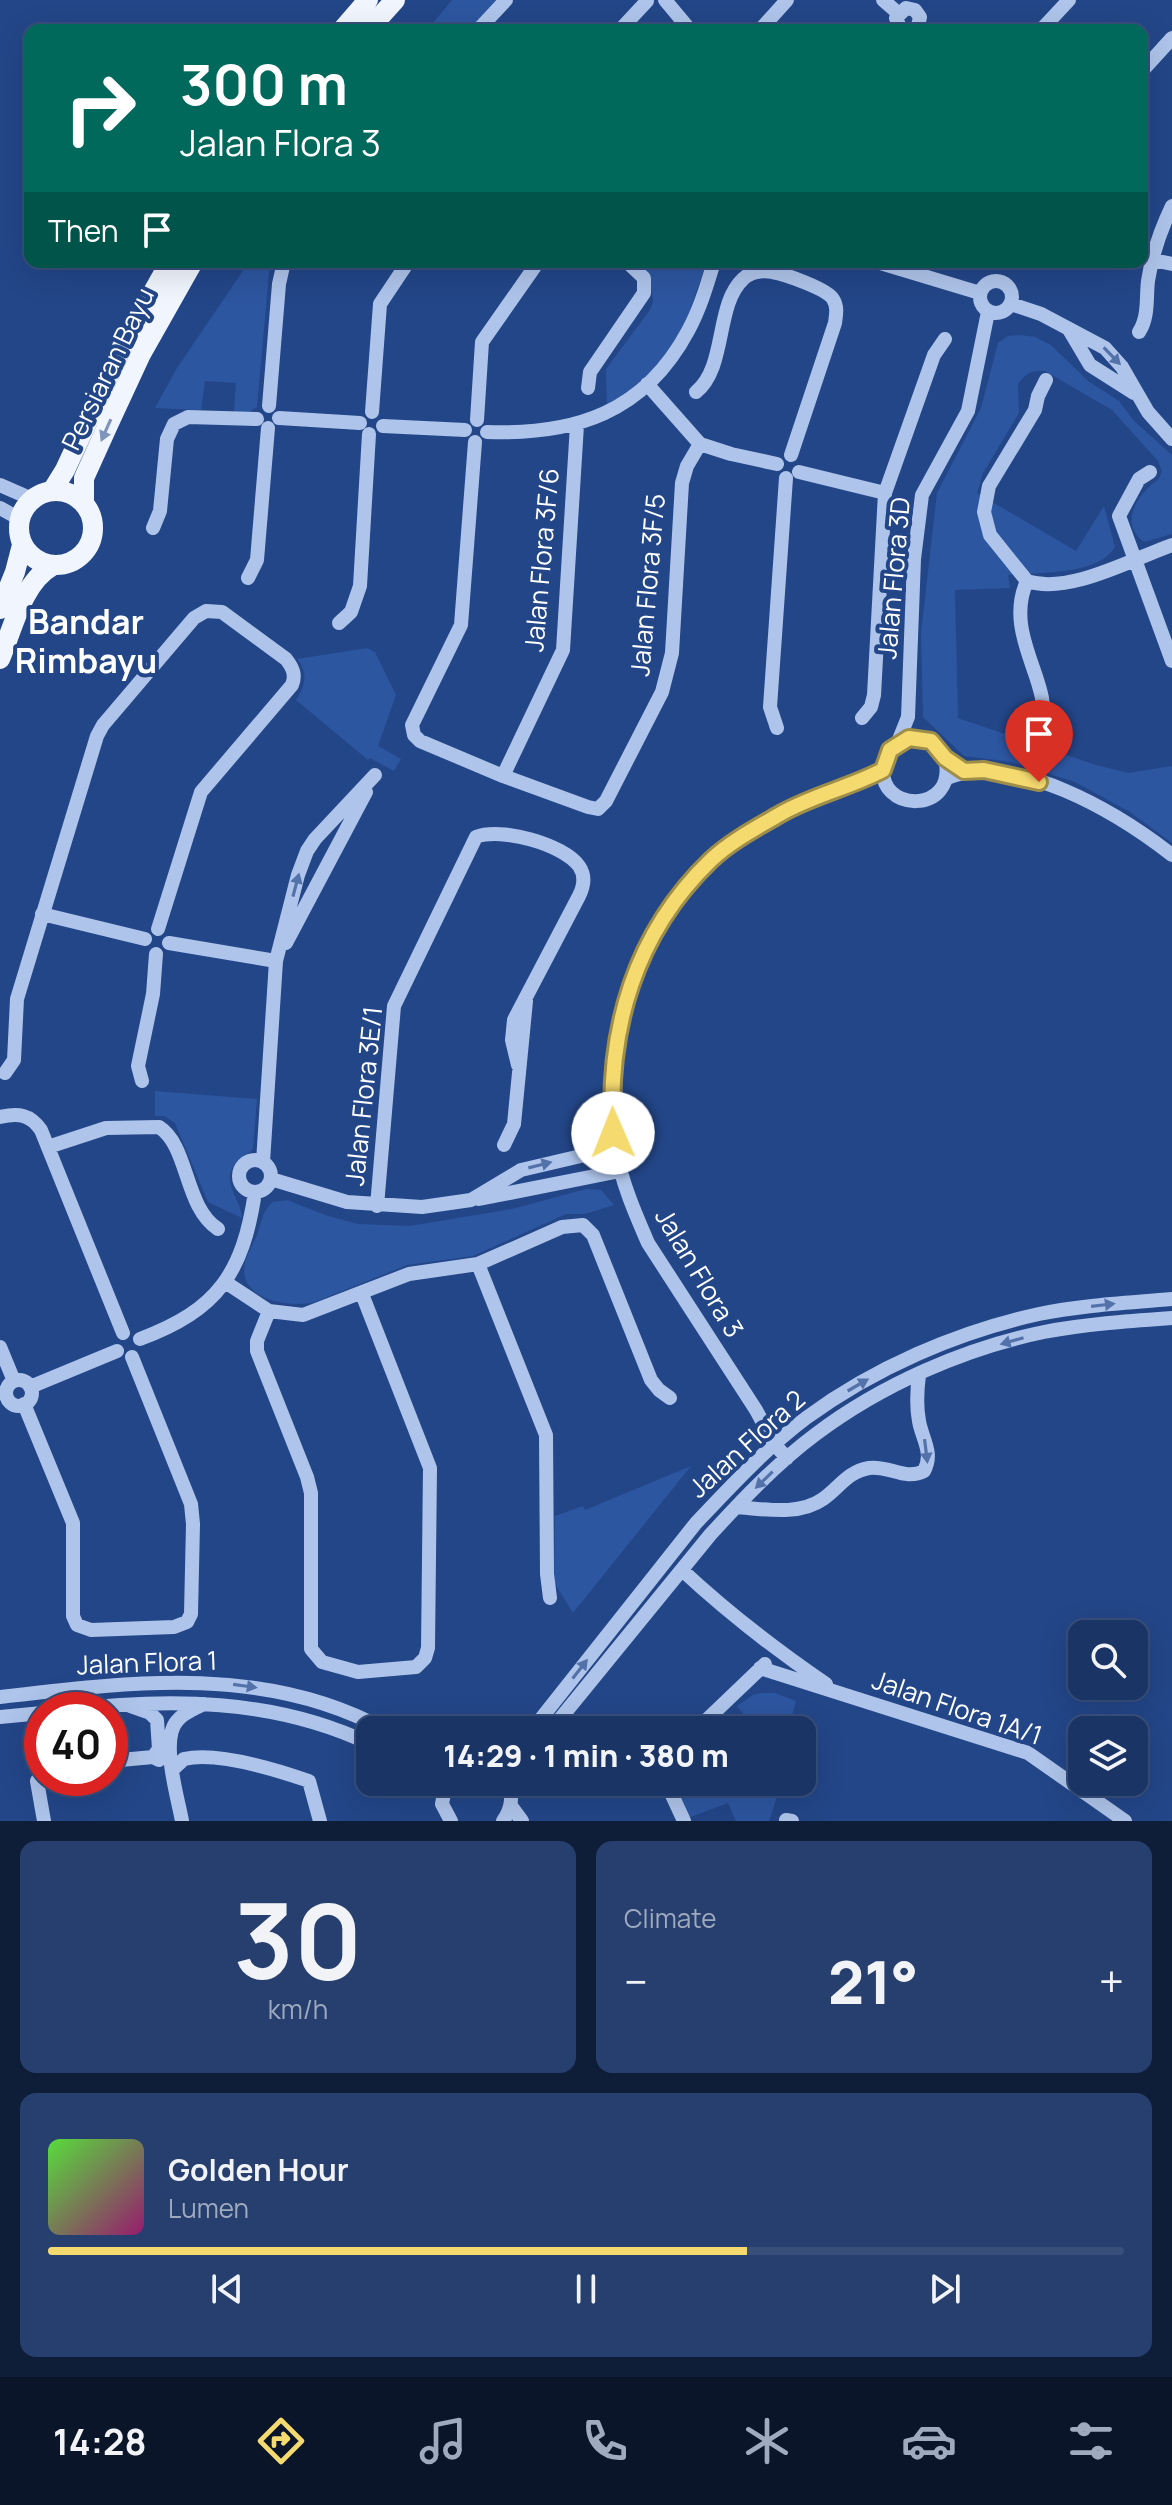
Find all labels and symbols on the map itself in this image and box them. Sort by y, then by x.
street label: Persiaran Bayu [52,281,162,456]
one-way arrow [1102,346,1120,365]
one-way arrow [99,419,112,442]
street label: Jalan Flora 3F/6 [515,467,567,653]
street label: Jalan Flora 3F/5 [621,492,673,678]
street label: Jalan Flora 3D [868,495,918,660]
district label: Bandar Rimbayu [15,598,157,683]
pin [1005,700,1073,782]
one-way arrow [290,873,302,898]
street label: Jalan Flora 3E/1 [336,1004,390,1187]
position arrow [571,1091,655,1175]
one-way arrow [527,1159,552,1171]
street label: Jalan Flora 3 [647,1201,753,1344]
one-way arrow [1091,1299,1116,1312]
one-way arrow [1000,1335,1024,1348]
one-way arrow [847,1378,869,1392]
street label: Jalan Flora 2 [680,1381,812,1505]
one-way arrow [920,1439,933,1464]
one-way arrow [755,1471,774,1489]
street label: Jalan Flora 1 [76,1642,218,1682]
one-way arrow [572,1659,588,1679]
street label: Jalan Flora 1A/1 [868,1661,1047,1753]
one-way arrow [233,1680,258,1693]
speed limit sign: 40 [24,1692,128,1796]

